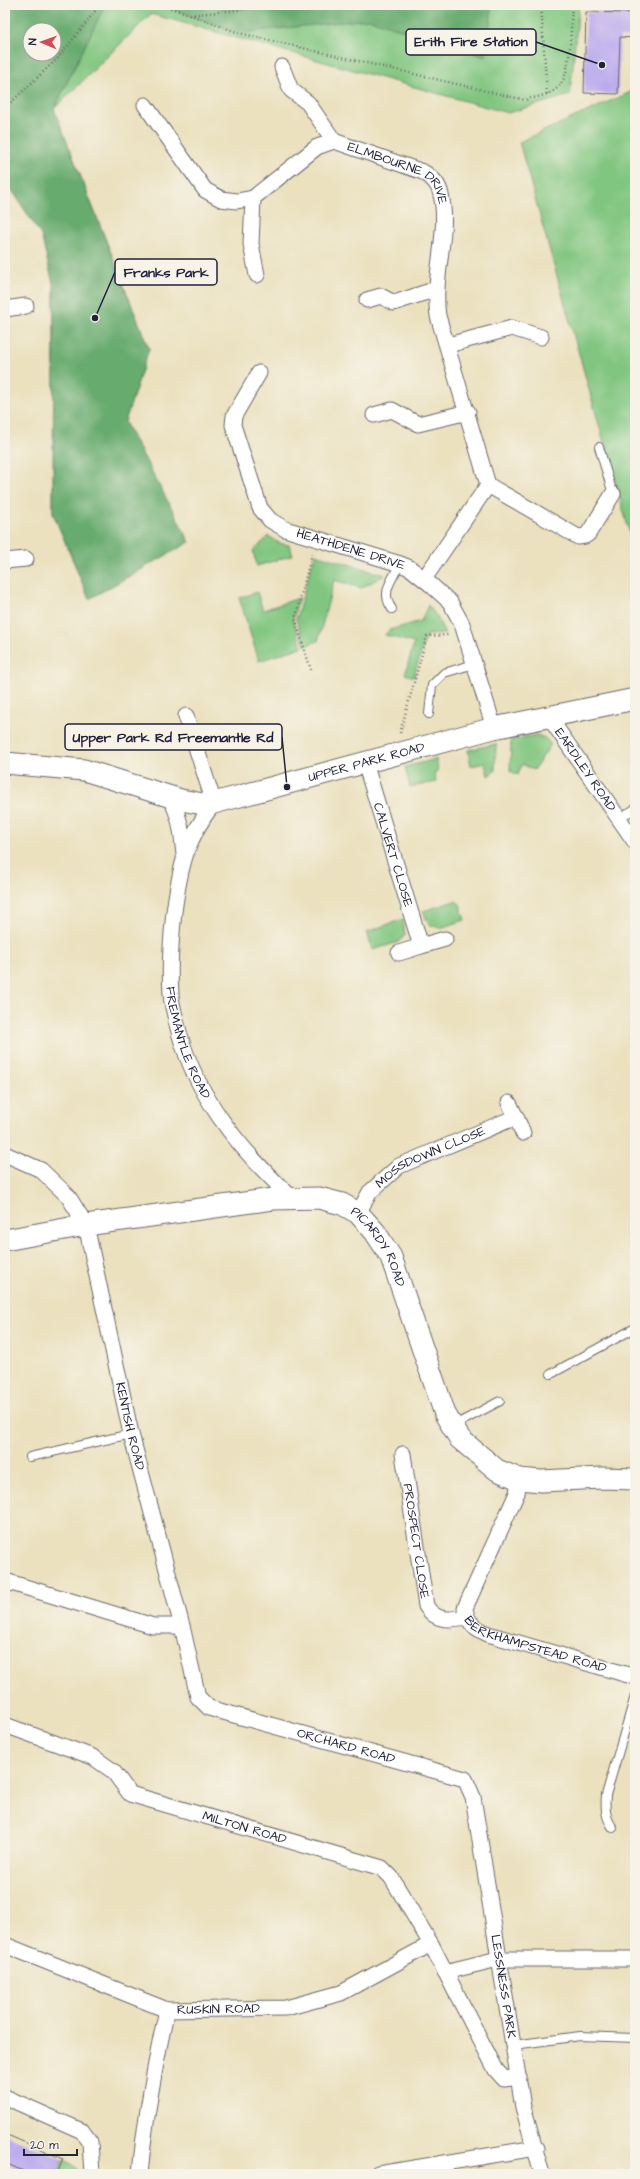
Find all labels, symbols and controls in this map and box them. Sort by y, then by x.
north arrow [22,22,62,62]
callout: Erith Fire Station [406,29,536,55]
text: Erith Fire Station [414,32,528,52]
text: N [25,38,40,45]
street label: ELMBOURNE DRIVE [345,137,452,206]
callout: Franks Park [115,259,217,285]
text: Franks Park [123,263,209,283]
street label: HEATHDENE DRIVE [294,524,408,574]
callout: Upper Park Rd Freemantle Rd [65,724,282,750]
street label: EARDLEY ROAD [550,725,621,815]
text: Upper Park Rd Freemantle Rd [73,728,274,748]
street label: UPPER PARK ROAD [306,738,427,786]
street label: CALVERT CLOSE [369,801,418,909]
street label: FREMANTLE ROAD [162,986,215,1103]
street label: MOSSDOWN CLOSE [371,1122,488,1192]
street label: PICARDY ROAD [348,1202,410,1290]
street label: KENTISH ROAD [111,1380,149,1473]
street label: PROSPECT CLOSE [399,1482,434,1600]
street label: BERKHAMPSTEAD ROAD [460,1612,609,1677]
street label: ORCHARD ROAD [295,1724,398,1768]
street label: MILTON ROAD [200,1807,289,1849]
street label: LESSNESS PARK [486,1933,521,2040]
street label: RUSKIN ROAD [177,1999,261,2019]
scale bar [24,2131,77,2157]
text: 20 m [30,2137,59,2154]

